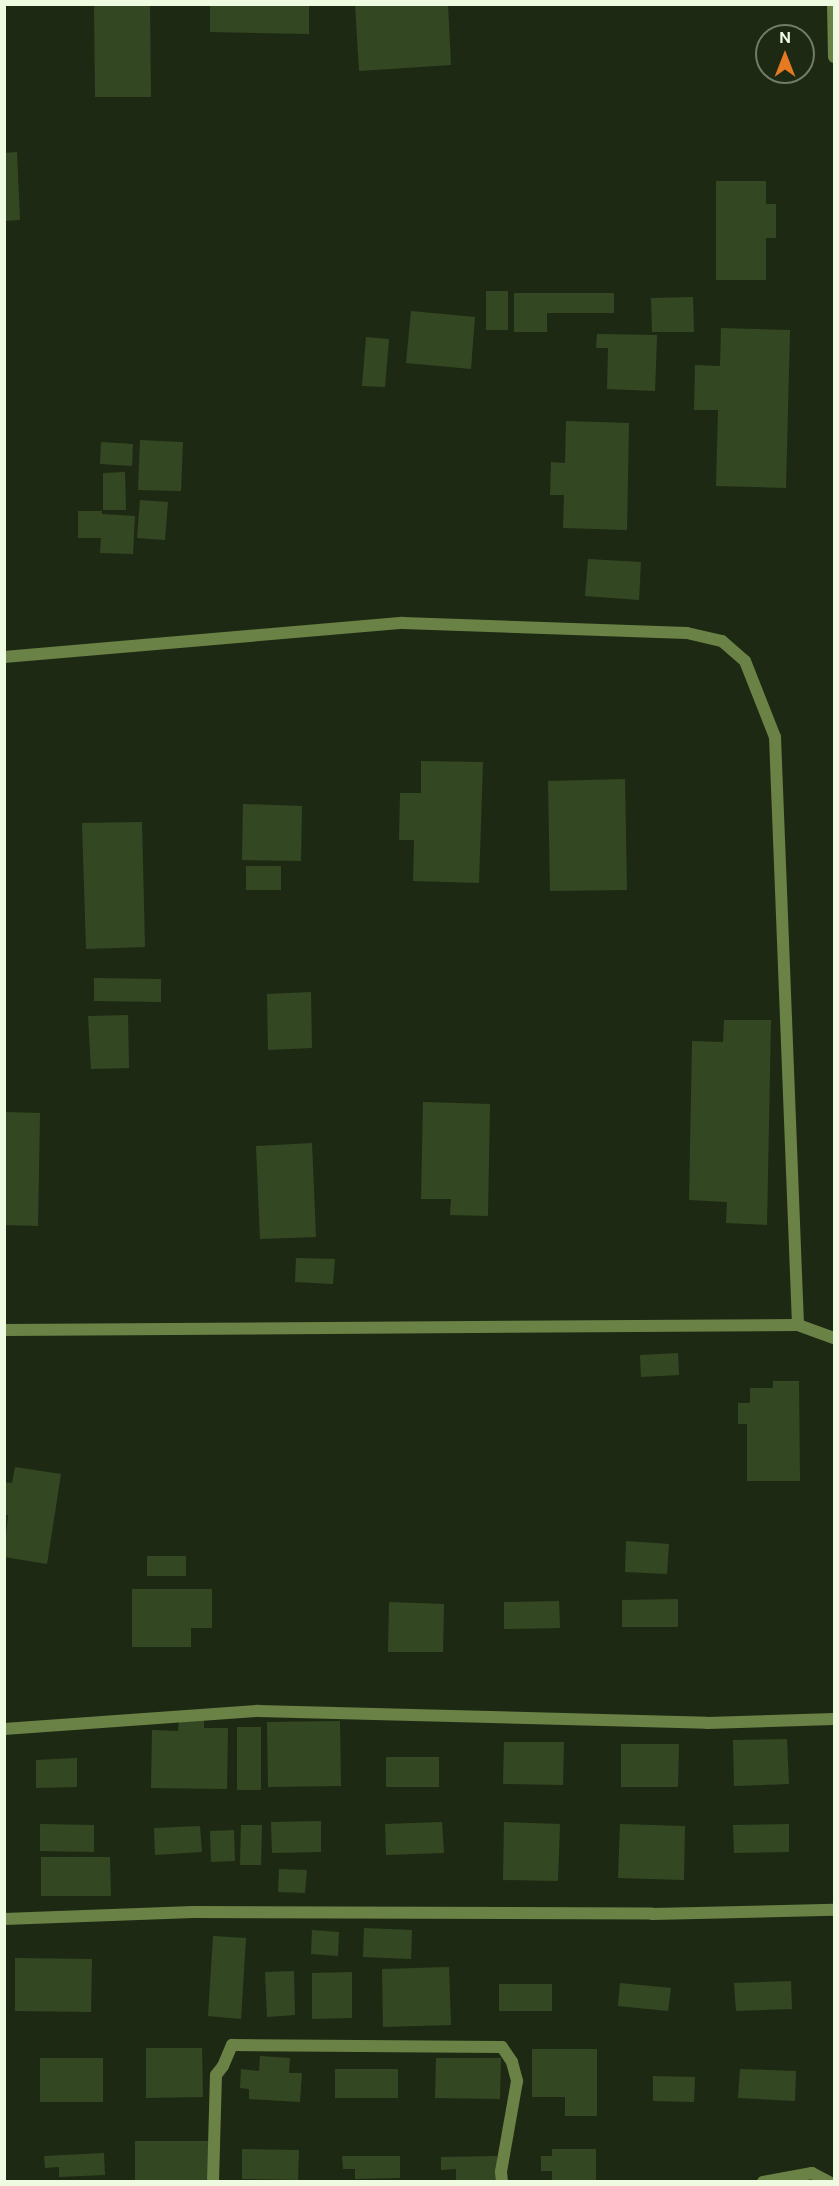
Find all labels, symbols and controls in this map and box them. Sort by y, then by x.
north arrow [755,24,815,84]
text: N [779,27,791,48]

